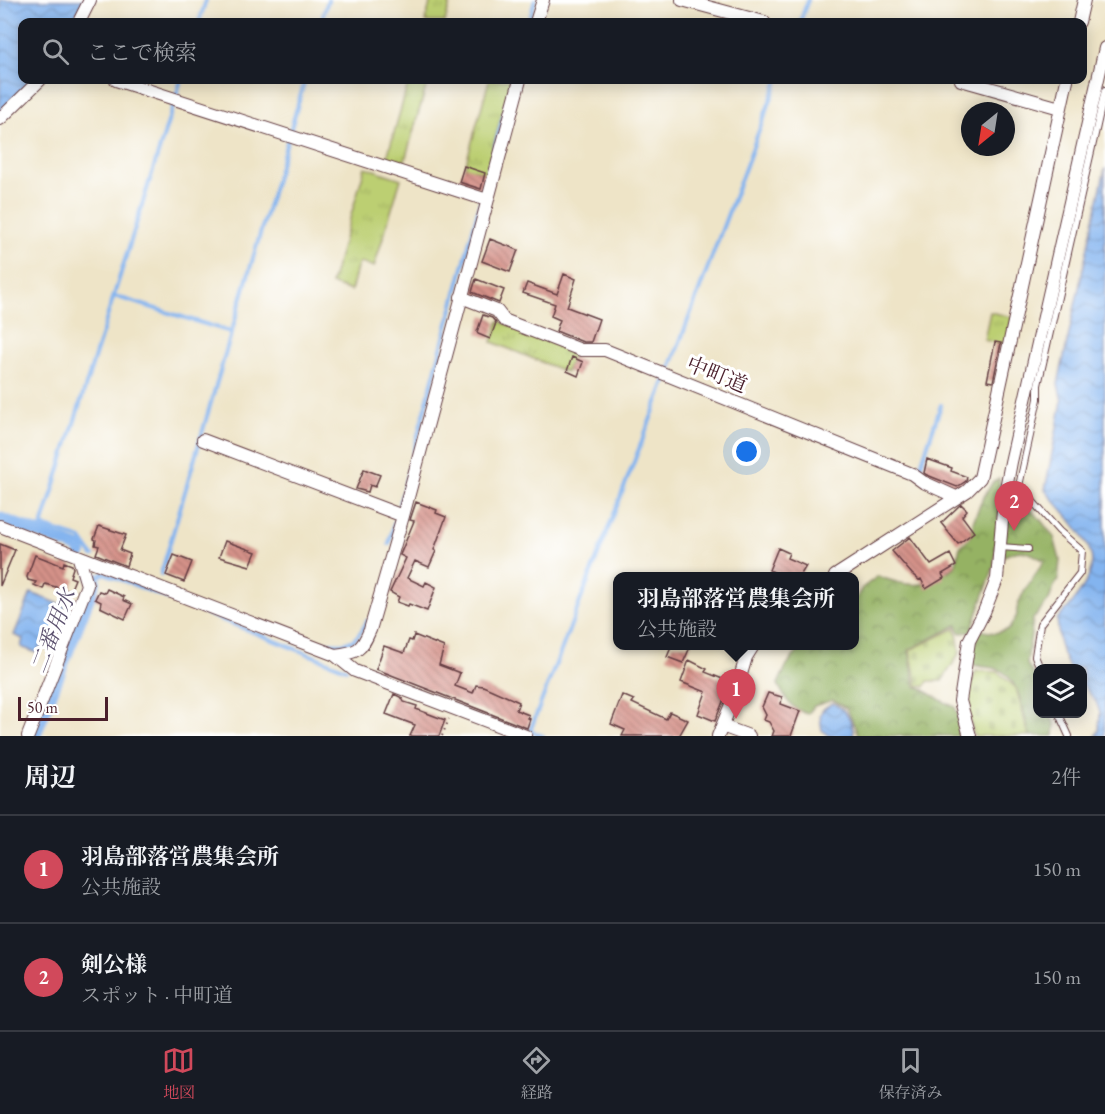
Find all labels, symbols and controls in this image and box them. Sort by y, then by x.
search box [18,18,1087,84]
icon: search [39,35,72,68]
text: ここで検索 [87,38,197,67]
north arrow [961,102,1015,156]
street label: 中町道 [683,350,751,398]
your location [732,437,761,466]
pin: 2 [994,482,1034,531]
popup [613,572,859,650]
water label: 二番用水 [24,583,83,677]
text: 羽島部落営農集会所 [637,584,835,613]
text: 公共施設 [637,616,717,642]
map controls [1033,664,1087,718]
button: layers [1033,664,1087,718]
pin: 1 [716,670,756,719]
scale bar [18,694,108,722]
text: 50 m [27,697,58,718]
text: 周辺 [24,760,76,794]
text: 2件 [1051,764,1081,790]
text: 羽島部落営農集会所 [81,842,279,871]
text: 1 [38,856,49,882]
text: 150 m [1033,856,1081,882]
text: 公共施設 [81,874,161,900]
text: 剣公様 [81,950,147,979]
text: 2 [38,964,49,990]
text: 150 m [1033,964,1081,990]
text: スポット · 中町道 [81,982,233,1008]
tab: 地図 [162,1044,195,1103]
tab: 経路 [520,1044,553,1103]
tab: 保存済み [878,1044,942,1103]

